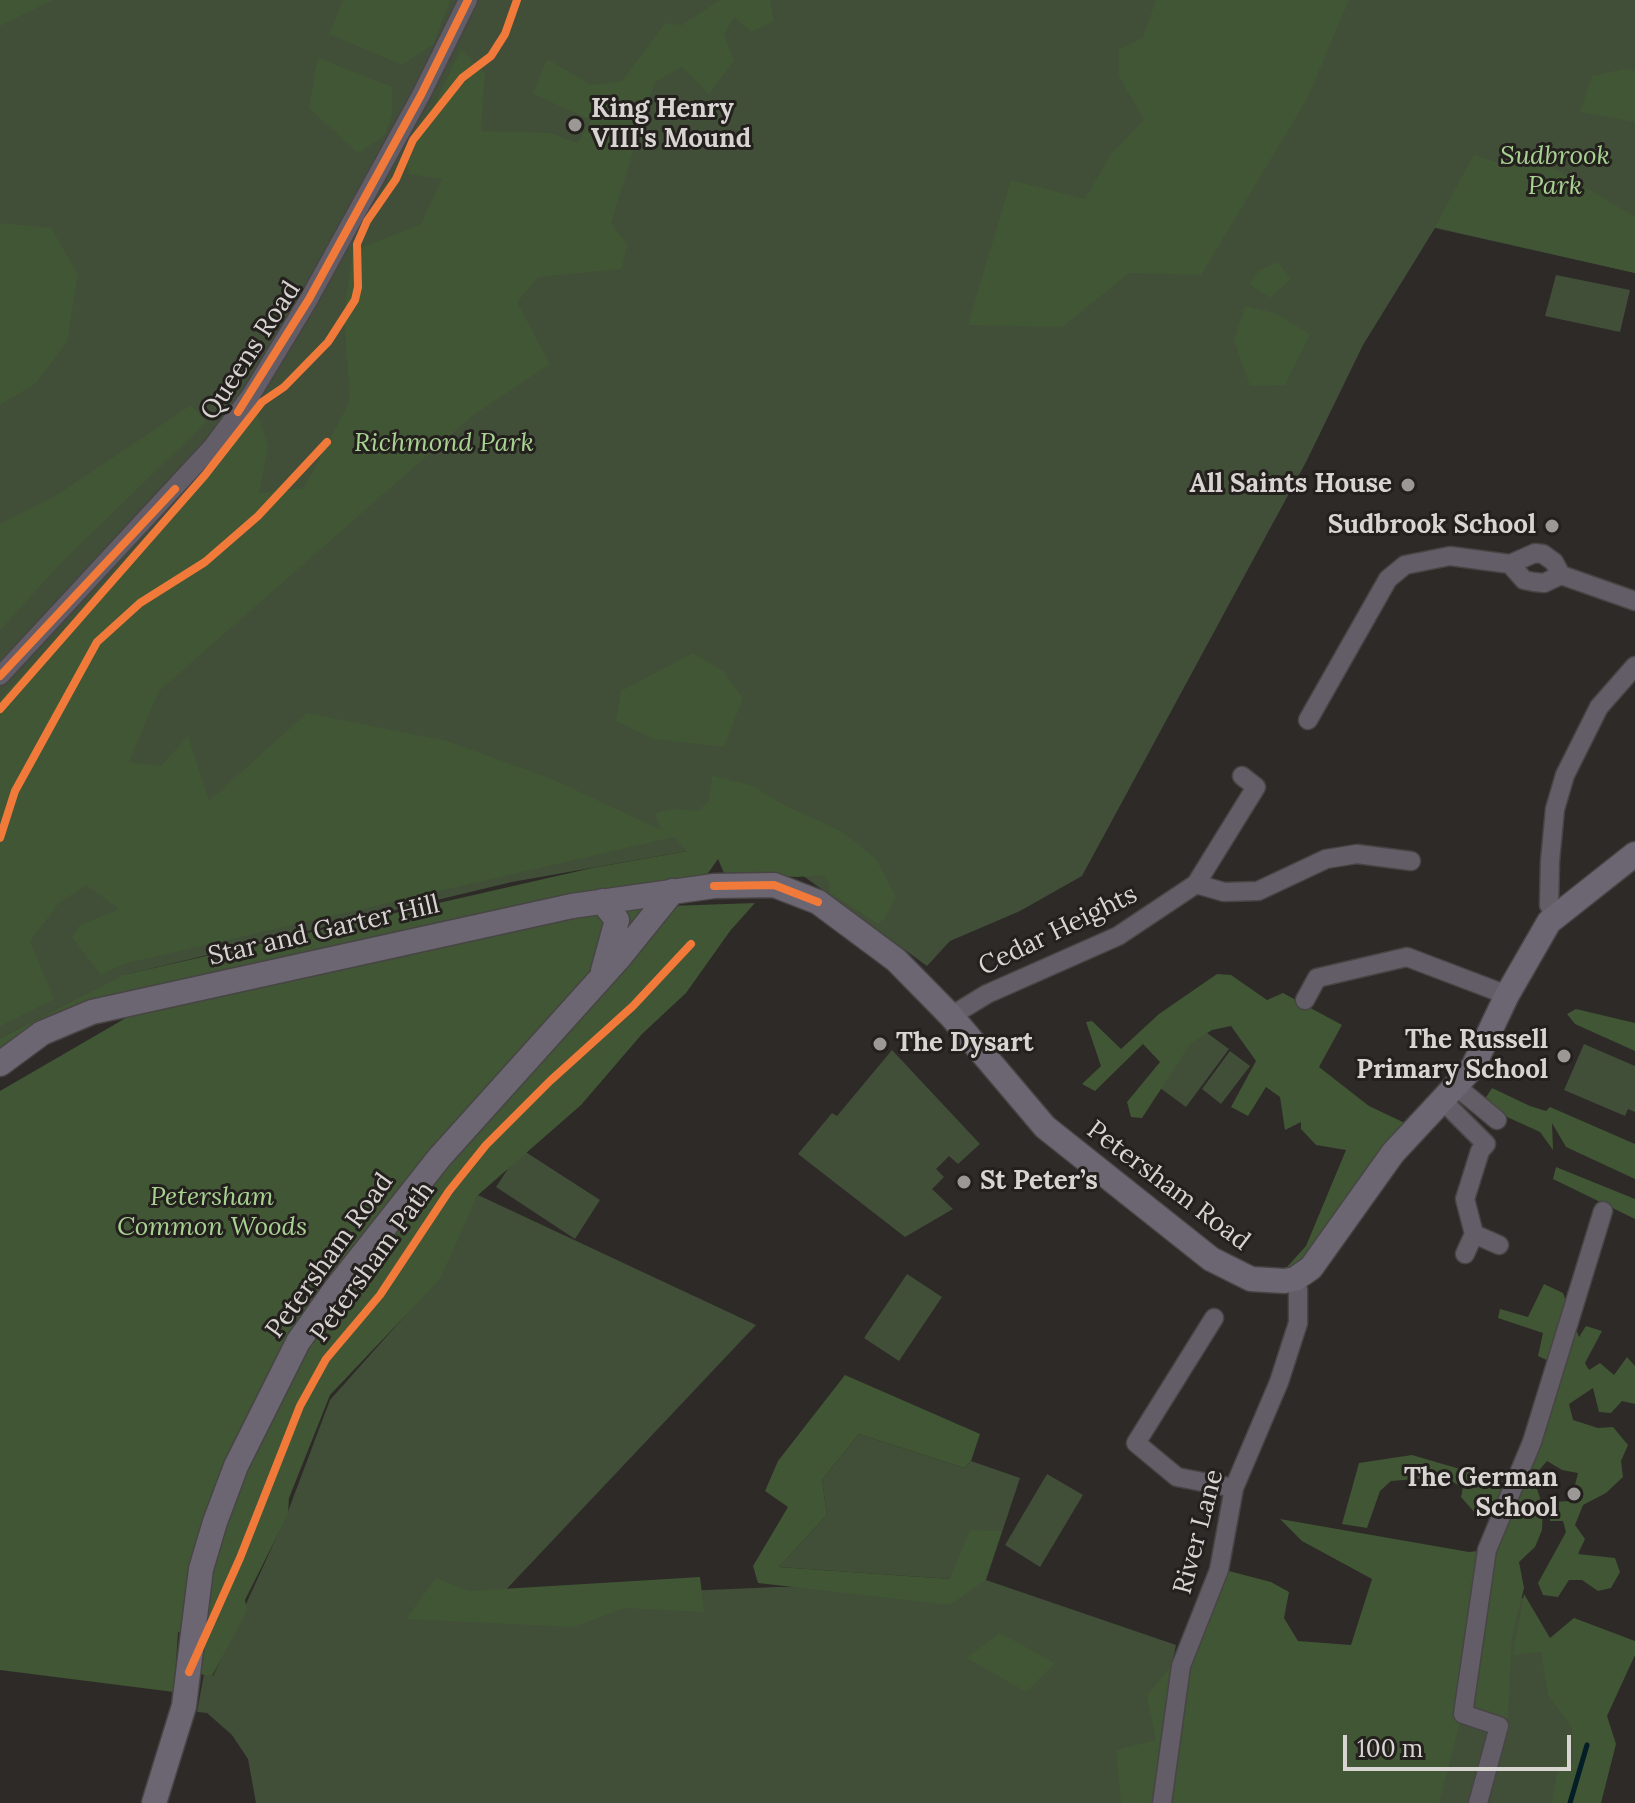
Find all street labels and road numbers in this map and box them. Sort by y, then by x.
street label: Queens Road [195,276,307,426]
street label: Cedar Heights [974,879,1142,983]
street label: Star and Garter Hill [205,889,443,973]
street label: Petersham Road [1080,1114,1256,1258]
street label: Petersham Road [260,1167,400,1345]
street label: Petersham Path [304,1176,442,1348]
street label: River Lane [1167,1466,1231,1598]

